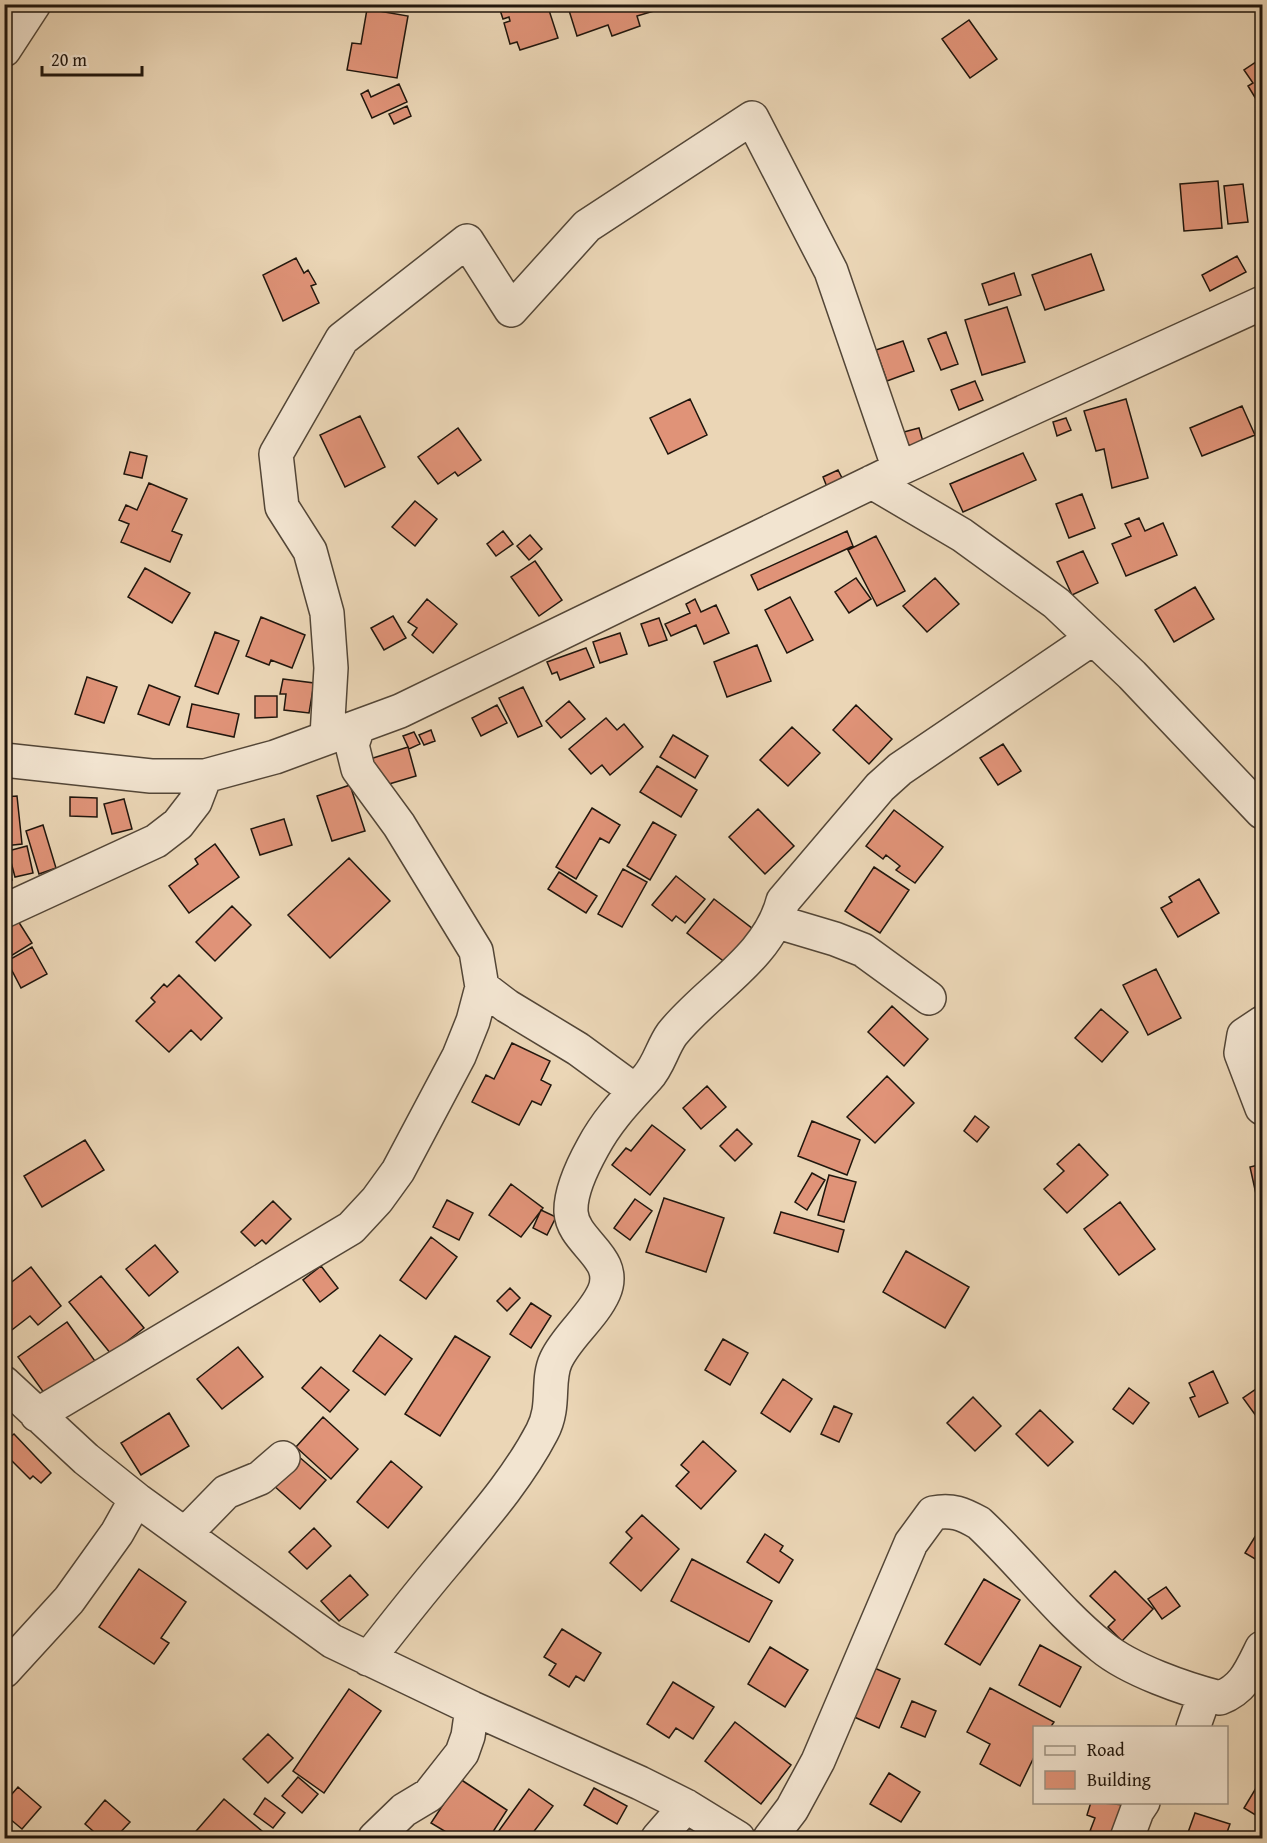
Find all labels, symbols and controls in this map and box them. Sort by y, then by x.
scale bar [42,39,142,77]
text: 20 m [51,46,87,73]
legend [1033,1726,1228,1804]
text: Road [1087,1736,1125,1763]
text: Building [1087,1766,1151,1793]

